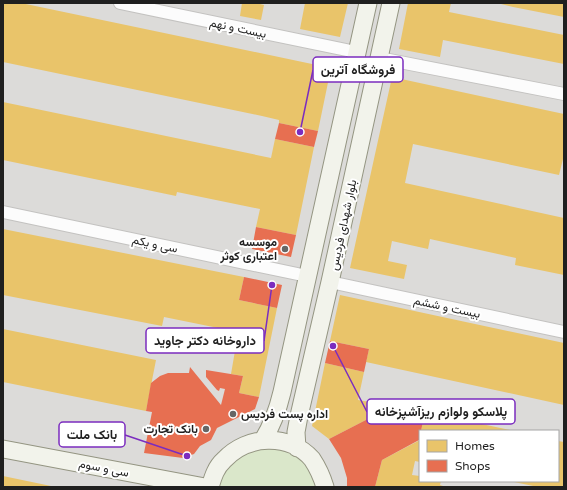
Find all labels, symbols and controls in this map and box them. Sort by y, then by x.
street label: بیست و نهم [208,15,268,42]
callout: فروشگاه آترین [313,57,403,82]
text: فروشگاه آترین [321,62,395,78]
street label: بلوار شهدای فردیس [327,178,360,272]
street label: سی و یکم [131,232,179,257]
place label: موسسه اعتباری کوثر [219,235,277,264]
marker: موسسه اعتباری کوثر [280,244,290,254]
street label: بیست و ششم [412,293,482,322]
callout: داروخانه دکتر جاوید [146,328,264,353]
text: داروخانه دکتر جاوید [154,333,256,349]
callout: پلاسکو ولوازم ریزآشپزخانه [367,399,515,424]
text: پلاسکو ولوازم ریزآشپزخانه [375,404,507,421]
place label: اداره پست فردیس [241,407,328,422]
marker: اداره پست فردیس [228,409,238,419]
callout: بانک ملت [59,422,125,447]
place label: بانک تجارت [144,422,198,437]
marker: بانک تجارت [201,424,211,434]
text: بانک ملت [67,427,117,443]
legend [419,430,559,482]
text: Homes [455,439,495,453]
street label: سی و سوم [78,456,130,481]
text: Shops [455,459,490,473]

